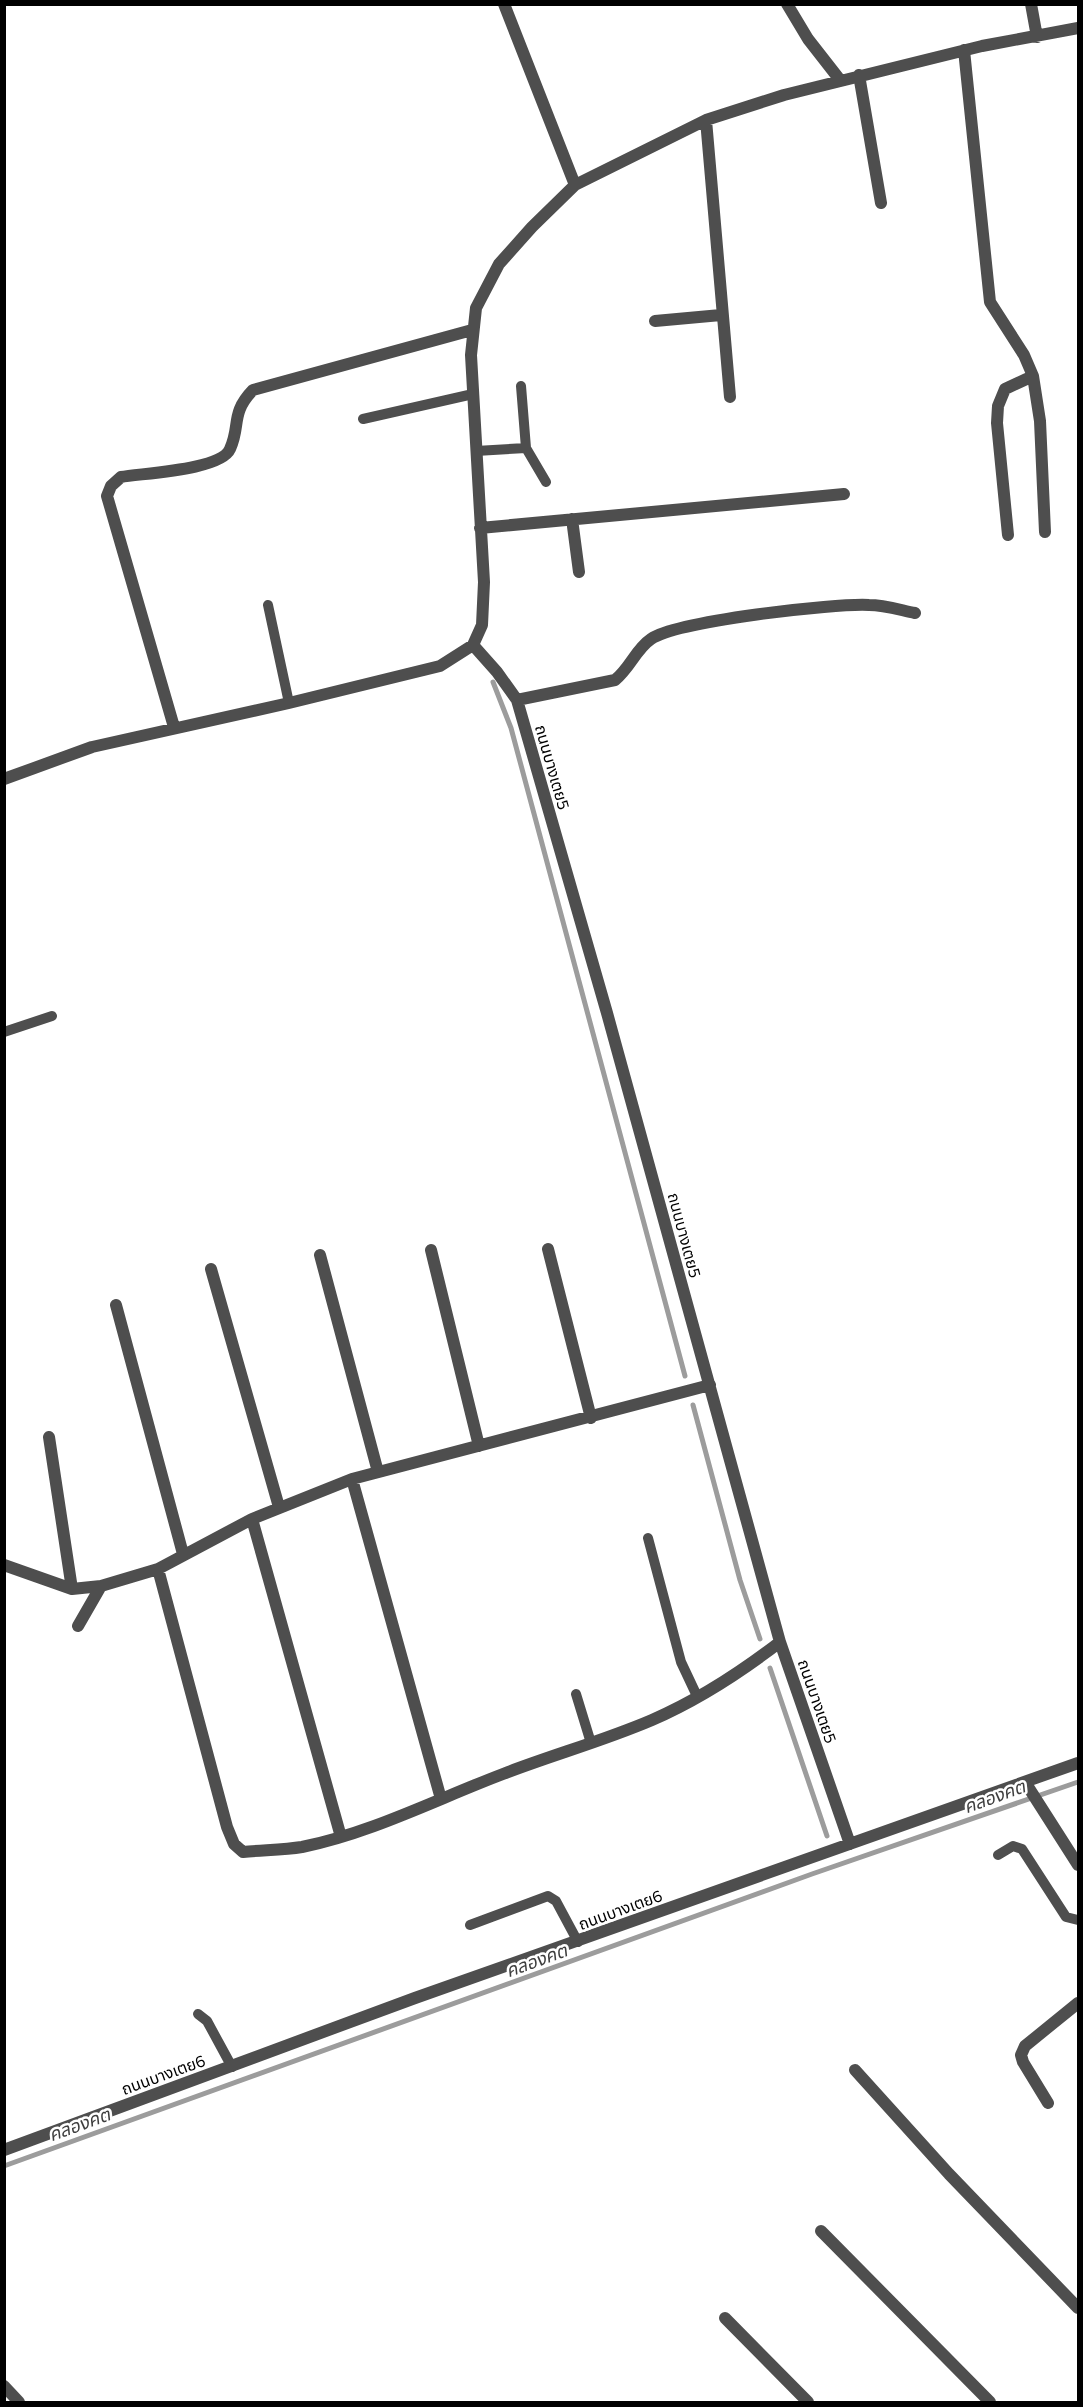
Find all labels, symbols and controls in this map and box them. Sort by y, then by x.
street label: ถนนบางเตย5 [532,722,574,812]
street label: ถนนบางเตย5 [665,1190,705,1280]
street label: ถนนบางเตย5 [795,1657,841,1745]
water label: คลองคต [960,1774,1029,1817]
street label: ถนนบางเตย6 [575,1885,665,1933]
water label: คลองคต [502,1938,571,1981]
street label: ถนนบางเตย6 [118,2050,208,2098]
water label: คลองคต [45,2102,114,2145]

